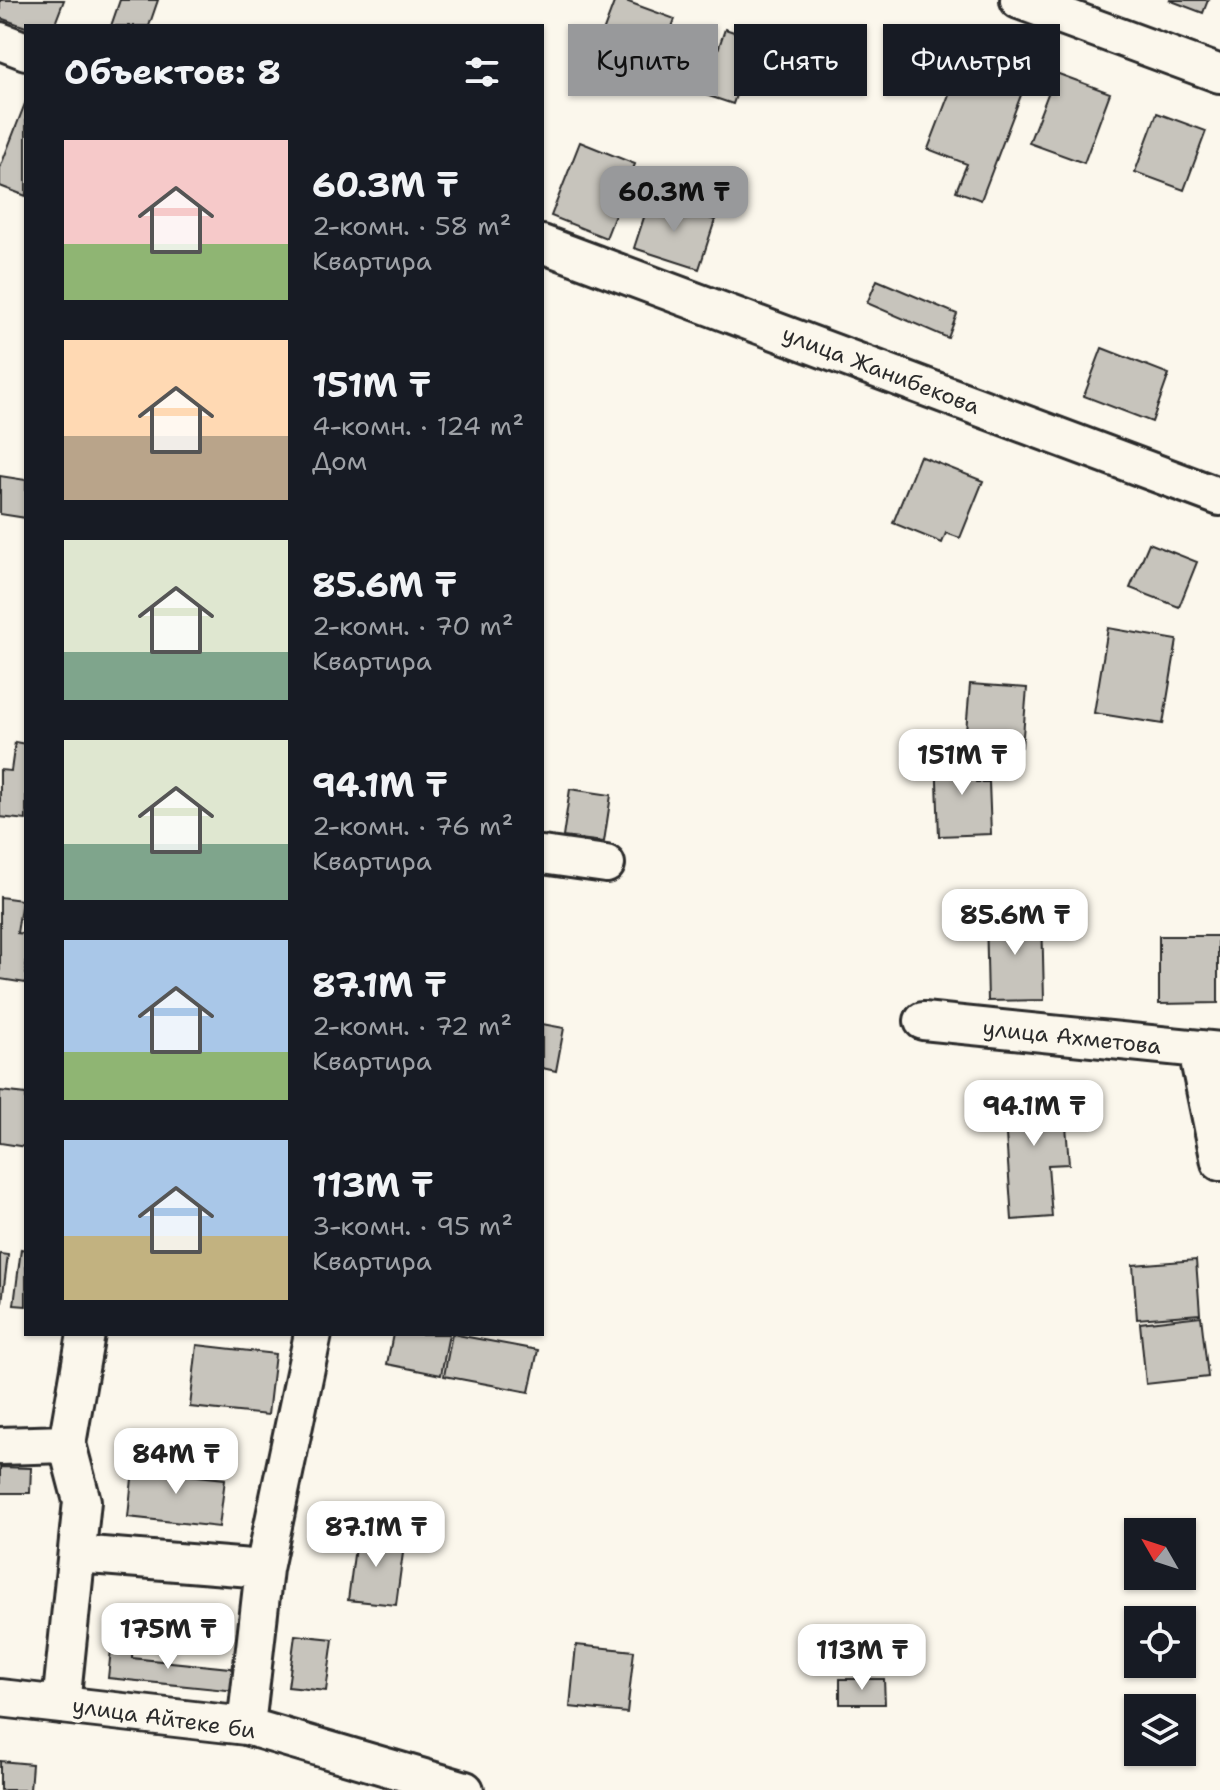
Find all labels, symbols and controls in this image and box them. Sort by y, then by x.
chip: Купить [568,24,718,96]
chip: Снять [734,24,867,96]
chip: Фильтры [883,24,1060,96]
text: Объектов: 8 [64,49,281,95]
icon: filters [460,50,504,94]
text: 60.3M ₸ [312,162,458,208]
pin: 60.3M ₸ [600,166,748,234]
icon: home [128,172,224,268]
text: 60.3M ₸ [618,174,730,209]
text: 2-комн. · 58 m² [312,208,512,243]
text: Квартира [312,243,432,278]
street label: улица Жанибекова [778,319,984,421]
text: 151M ₸ [312,362,430,408]
icon: home [128,372,224,468]
text: 4-комн. · 124 m² [312,408,524,443]
text: Дом [312,443,367,478]
text: 85.6M ₸ [312,562,456,608]
icon: home [128,572,224,668]
text: 2-комн. · 70 m² [312,608,514,643]
text: Квартира [312,643,432,678]
pin: 151M ₸ [897,729,1027,797]
text: 151M ₸ [917,737,1007,772]
text: 94.1M ₸ [312,762,447,808]
icon: home [128,772,224,868]
text: 2-комн. · 76 m² [312,808,513,843]
text: Квартира [312,843,432,878]
pin: 85.6M ₸ [941,889,1089,957]
text: 85.6M ₸ [960,897,1070,932]
text: 87.1M ₸ [312,962,446,1008]
icon: home [128,972,224,1068]
text: 2-комн. · 72 m² [312,1008,512,1043]
street label: улица Ахметова [981,1013,1163,1061]
text: Квартира [312,1043,432,1078]
pin: 94.1M ₸ [960,1080,1108,1148]
text: 94.1M ₸ [982,1088,1086,1123]
text: 113M ₸ [312,1162,433,1208]
icon: home [128,1172,224,1268]
text: 3-комн. · 95 m² [312,1208,513,1243]
text: Квартира [312,1243,432,1278]
pin: 84M ₸ [120,1428,232,1496]
text: 84M ₸ [132,1436,220,1471]
pin: 87.1M ₸ [302,1501,450,1569]
text: 87.1M ₸ [325,1509,427,1544]
north arrow [1124,1518,1196,1590]
map controls [1124,1518,1196,1766]
pin: 175M ₸ [103,1603,233,1671]
button: locate [1124,1606,1196,1678]
text: 175M ₸ [119,1611,217,1646]
pin: 113M ₸ [797,1624,927,1692]
text: 113M ₸ [816,1632,908,1667]
street label: улица Айтеке би [70,1691,258,1745]
button: layers [1124,1694,1196,1766]

